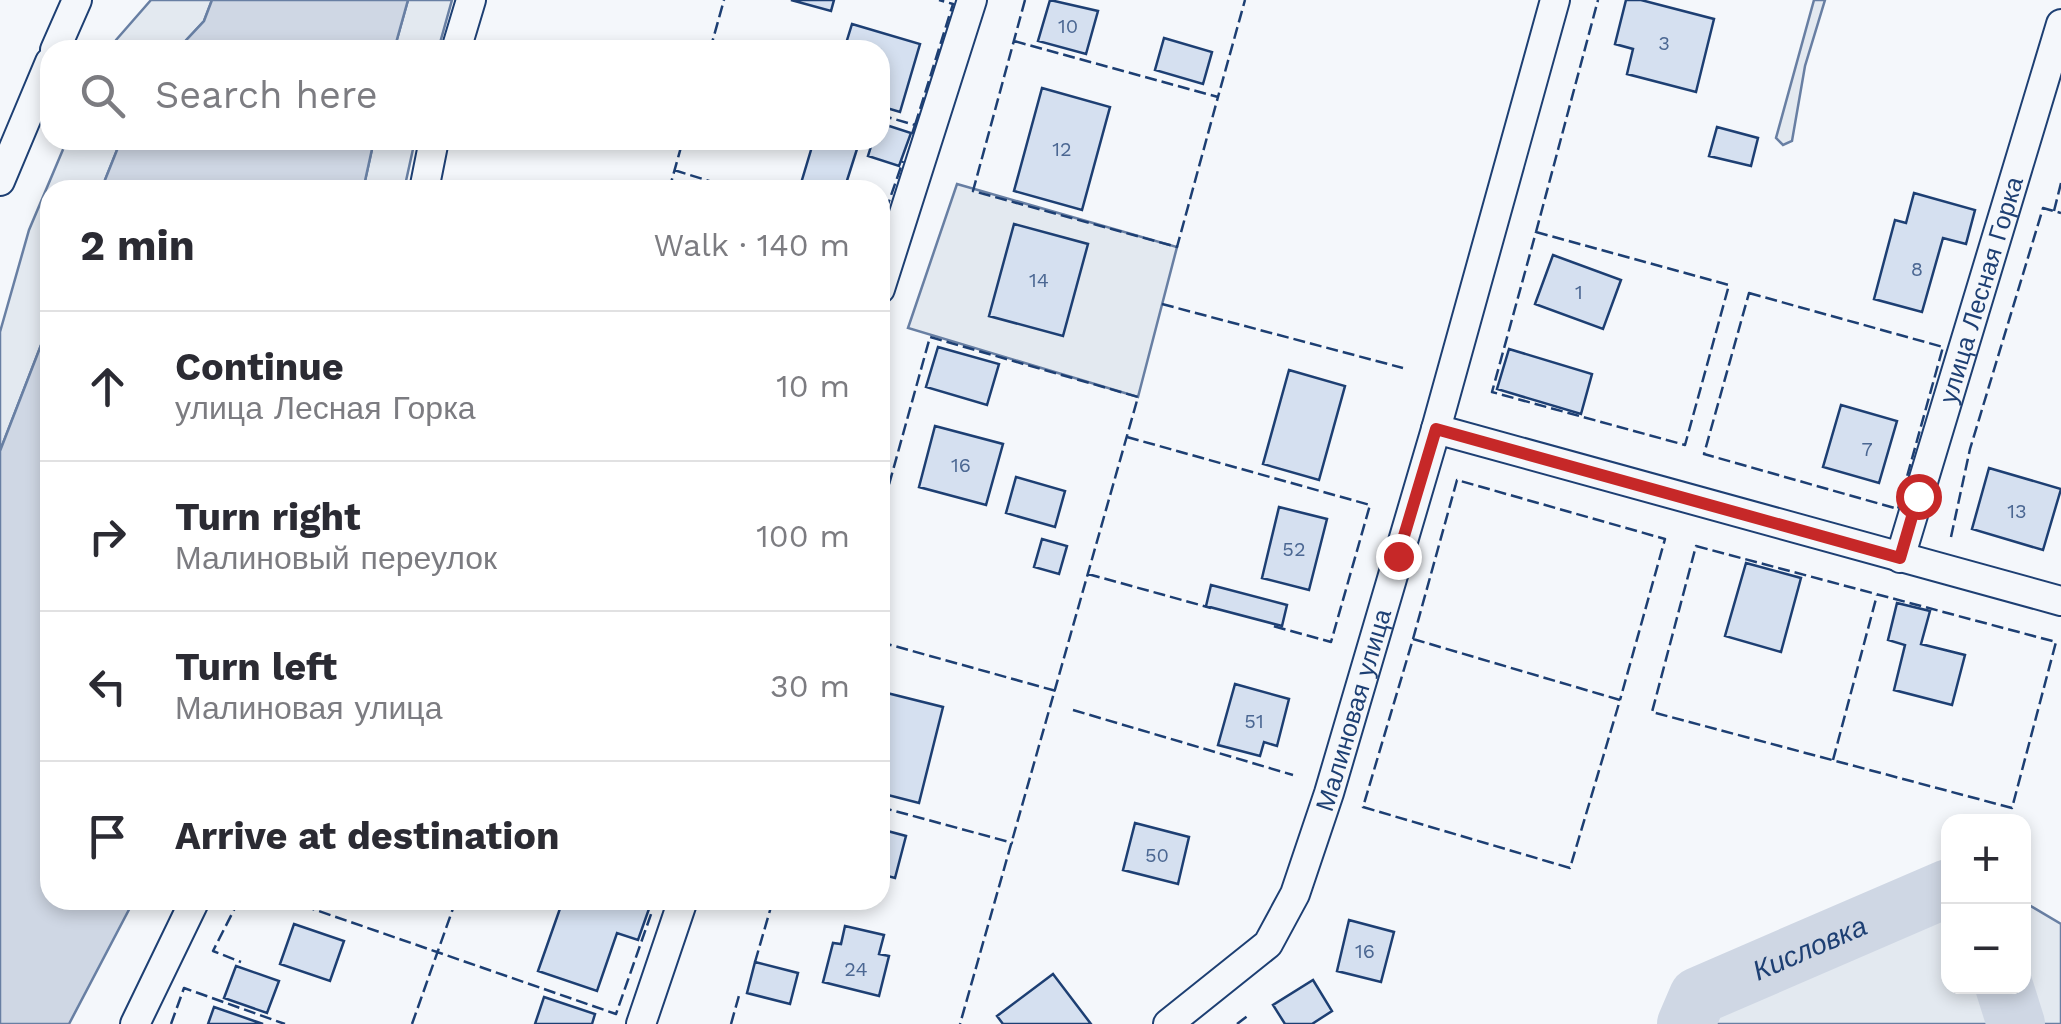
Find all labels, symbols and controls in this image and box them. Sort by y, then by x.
house number: 10 [1058,14,1078,38]
house number: 3 [1658,31,1670,55]
search box [40,40,890,150]
icon: search [75,68,130,123]
text: Search here [155,73,378,117]
house number: 12 [1052,137,1072,161]
street label: улица Лесная Горка [1933,173,2029,407]
text: 2 min [80,221,195,270]
text: Walk · 140 m [653,226,850,264]
house number: 8 [1911,257,1923,281]
house number: 14 [1029,268,1049,292]
house number: 1 [1575,280,1583,304]
text: Continue [175,345,344,389]
icon: ahead [80,359,135,414]
text: 10 m [776,367,850,405]
text: улица Лесная Горка [175,389,476,427]
house number: 7 [1861,437,1873,461]
house number: 16 [951,453,971,477]
route start [1896,474,1942,520]
text: Turn right [175,495,361,539]
house number: 13 [2007,499,2027,523]
icon: right [80,509,135,564]
text: 100 m [756,517,850,555]
route end [1376,534,1422,580]
house number: 52 [1282,537,1306,561]
text: Малиновый переулок [175,539,497,577]
street label: Малиновая улица [1310,606,1397,815]
text: Turn left [175,645,337,689]
icon: left [80,659,135,714]
text: 30 m [770,667,850,705]
text: Малиновая улица [175,689,442,727]
house number: 51 [1244,709,1264,733]
icon: arrive [80,809,135,864]
text: Arrive at destination [175,814,560,858]
map controls [1941,814,2031,994]
button: + [1941,814,2031,904]
house number: 50 [1145,843,1169,867]
button: − [1941,904,2031,994]
water label: Кисловка [1748,909,1872,987]
house number: 16 [1355,939,1375,963]
house number: 24 [844,957,868,981]

